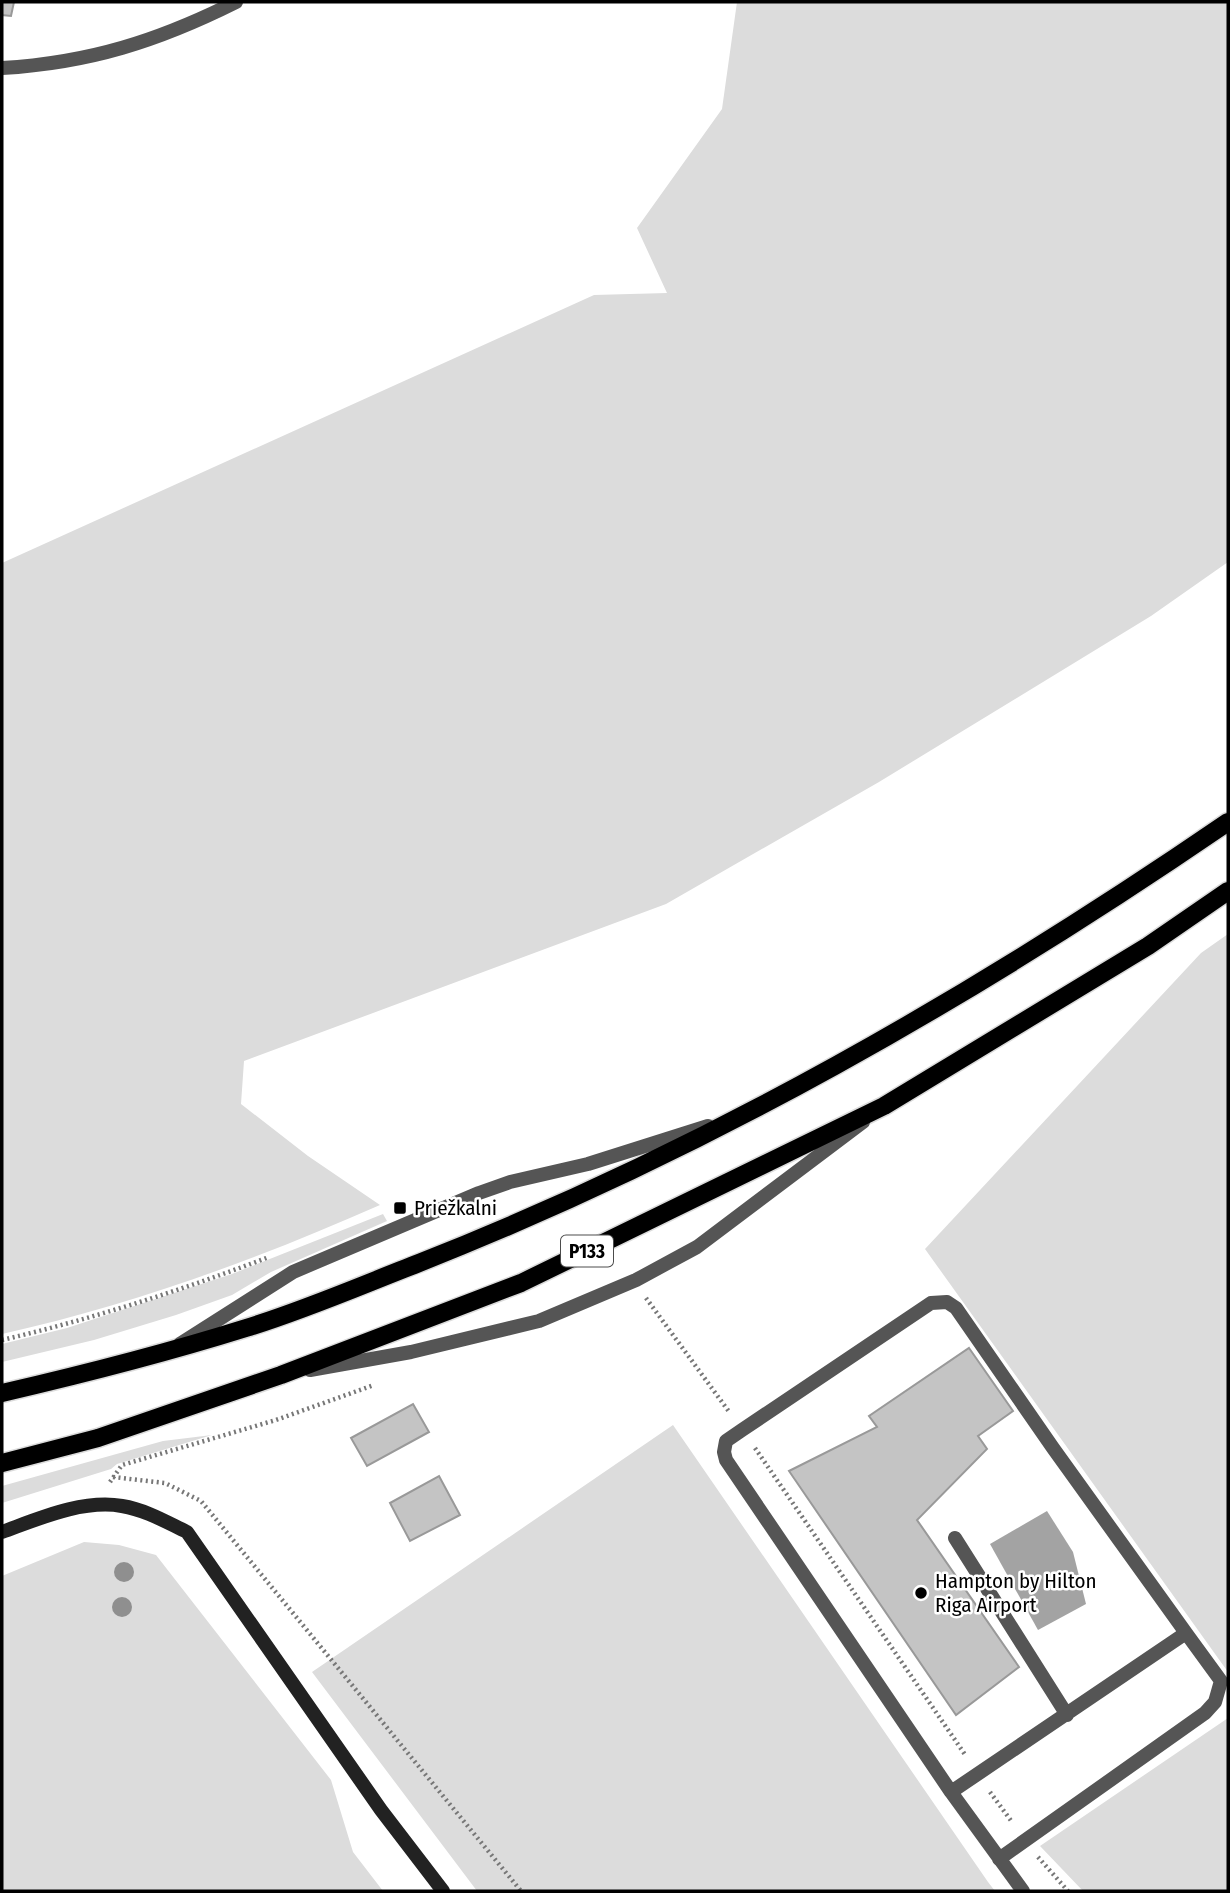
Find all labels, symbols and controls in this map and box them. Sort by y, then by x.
place label: Priežkalni [414,1195,497,1221]
marker: Priežkalni [392,1200,408,1216]
road number: P133 [561,1236,613,1266]
place label: Hampton by Hilton Riga Airport [935,1568,1097,1618]
marker: Hampton by Hilton Riga Airport [913,1585,929,1601]

